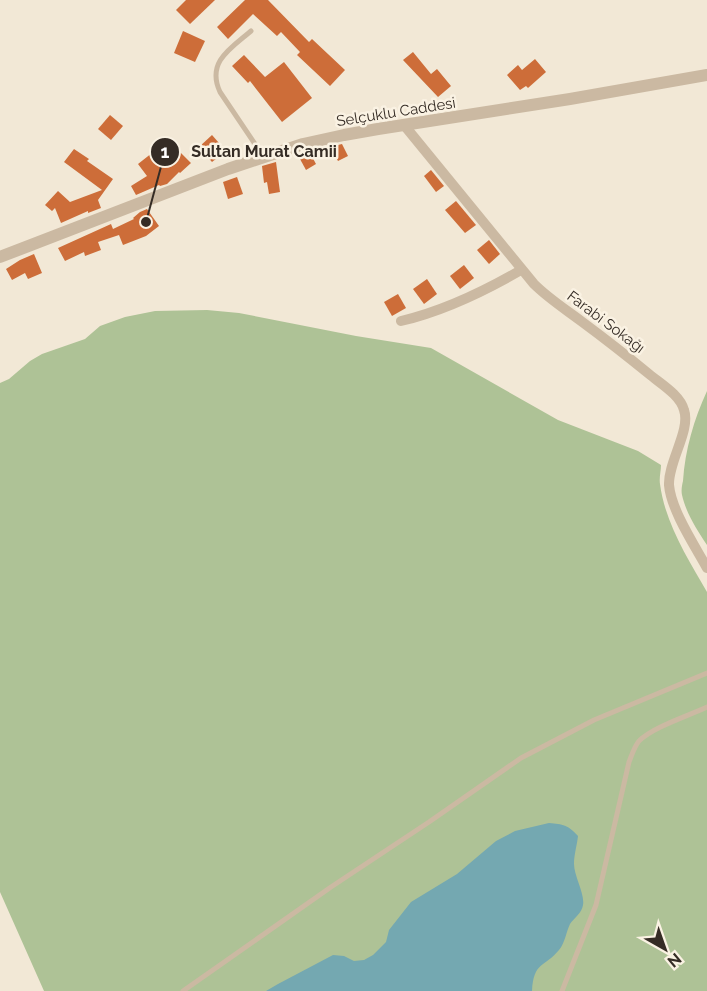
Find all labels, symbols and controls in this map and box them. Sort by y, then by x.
street label: Selçuklu Caddesi [335,94,457,130]
callout: Sultan Murat Camii [150,135,349,169]
text: 1 [161,141,170,162]
text: Sultan Murat Camii [191,142,337,161]
street label: Farabi Sokağı [564,287,648,357]
north arrow [635,919,695,979]
text: N [664,949,685,971]

